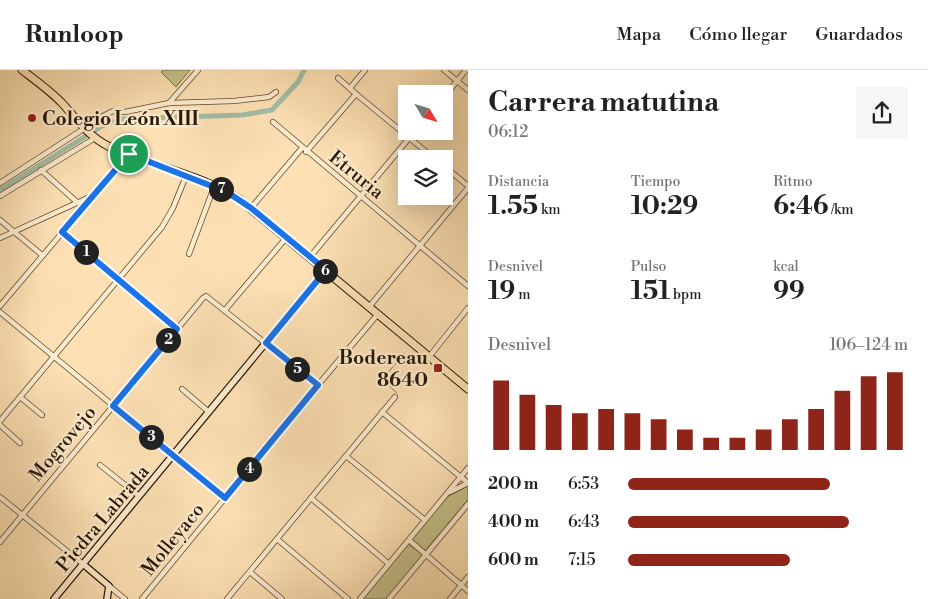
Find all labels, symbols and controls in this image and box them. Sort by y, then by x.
text: Runloop [25,20,124,50]
text: Mapa [617,23,661,46]
text: Cómo llegar [689,23,787,46]
text: Guardados [815,23,903,46]
north arrow [398,85,452,140]
map controls [398,85,453,205]
text: Carrera matutina [488,85,719,120]
button: share [856,87,908,139]
place label: Colegio León XIII [42,107,200,131]
marker: Colegio León XIII [26,112,38,124]
text: 06:12 [488,122,528,142]
pin [108,133,150,175]
icon: arrive [115,140,143,168]
street label: Etruria [324,145,389,204]
button: layers [398,150,453,205]
text: Distancia [488,173,549,191]
text: Tiempo [631,173,680,191]
text: Ritmo [773,173,813,191]
pin: 7 [208,176,234,202]
text: 7 [217,180,226,198]
text: 1.55 [488,191,538,222]
text: 10:29 [631,191,698,222]
text: 6:46 [773,191,828,222]
text: km [538,201,561,219]
text: /km [828,201,854,219]
pin: 1 [74,240,98,264]
text: 1 [83,243,90,261]
pin: 6 [312,258,338,284]
text: Desnivel [488,258,543,276]
text: Pulso [631,258,666,276]
text: kcal [773,258,799,276]
text: 6 [321,262,330,280]
text: 19 [488,276,515,307]
text: 151 [631,276,670,307]
text: 99 [773,276,805,307]
text: m [515,286,531,304]
text: bpm [670,286,701,304]
pin: 2 [156,328,180,352]
text: 2 [164,331,173,349]
text: Desnivel [488,335,551,355]
text: 106–124 m [829,335,908,355]
place label: Bodereau 8640 [339,346,428,392]
pin: 5 [284,356,310,382]
text: 5 [293,360,302,378]
marker: Bodereau 8640 [432,362,444,374]
street label: Mogrovejo [24,401,101,487]
pin: 3 [138,424,164,450]
text: 3 [147,428,156,446]
pin: 4 [236,456,262,482]
street label: Piedra Labrada [51,460,155,577]
text: 4 [245,460,254,478]
text: 200 m [488,474,538,494]
text: 6:53 [568,474,599,494]
street label: Molleyaco [136,498,210,581]
text: 400 m [488,512,539,532]
text: 6:43 [568,512,600,532]
text: 600 m [488,550,538,570]
text: 7:15 [568,550,596,570]

